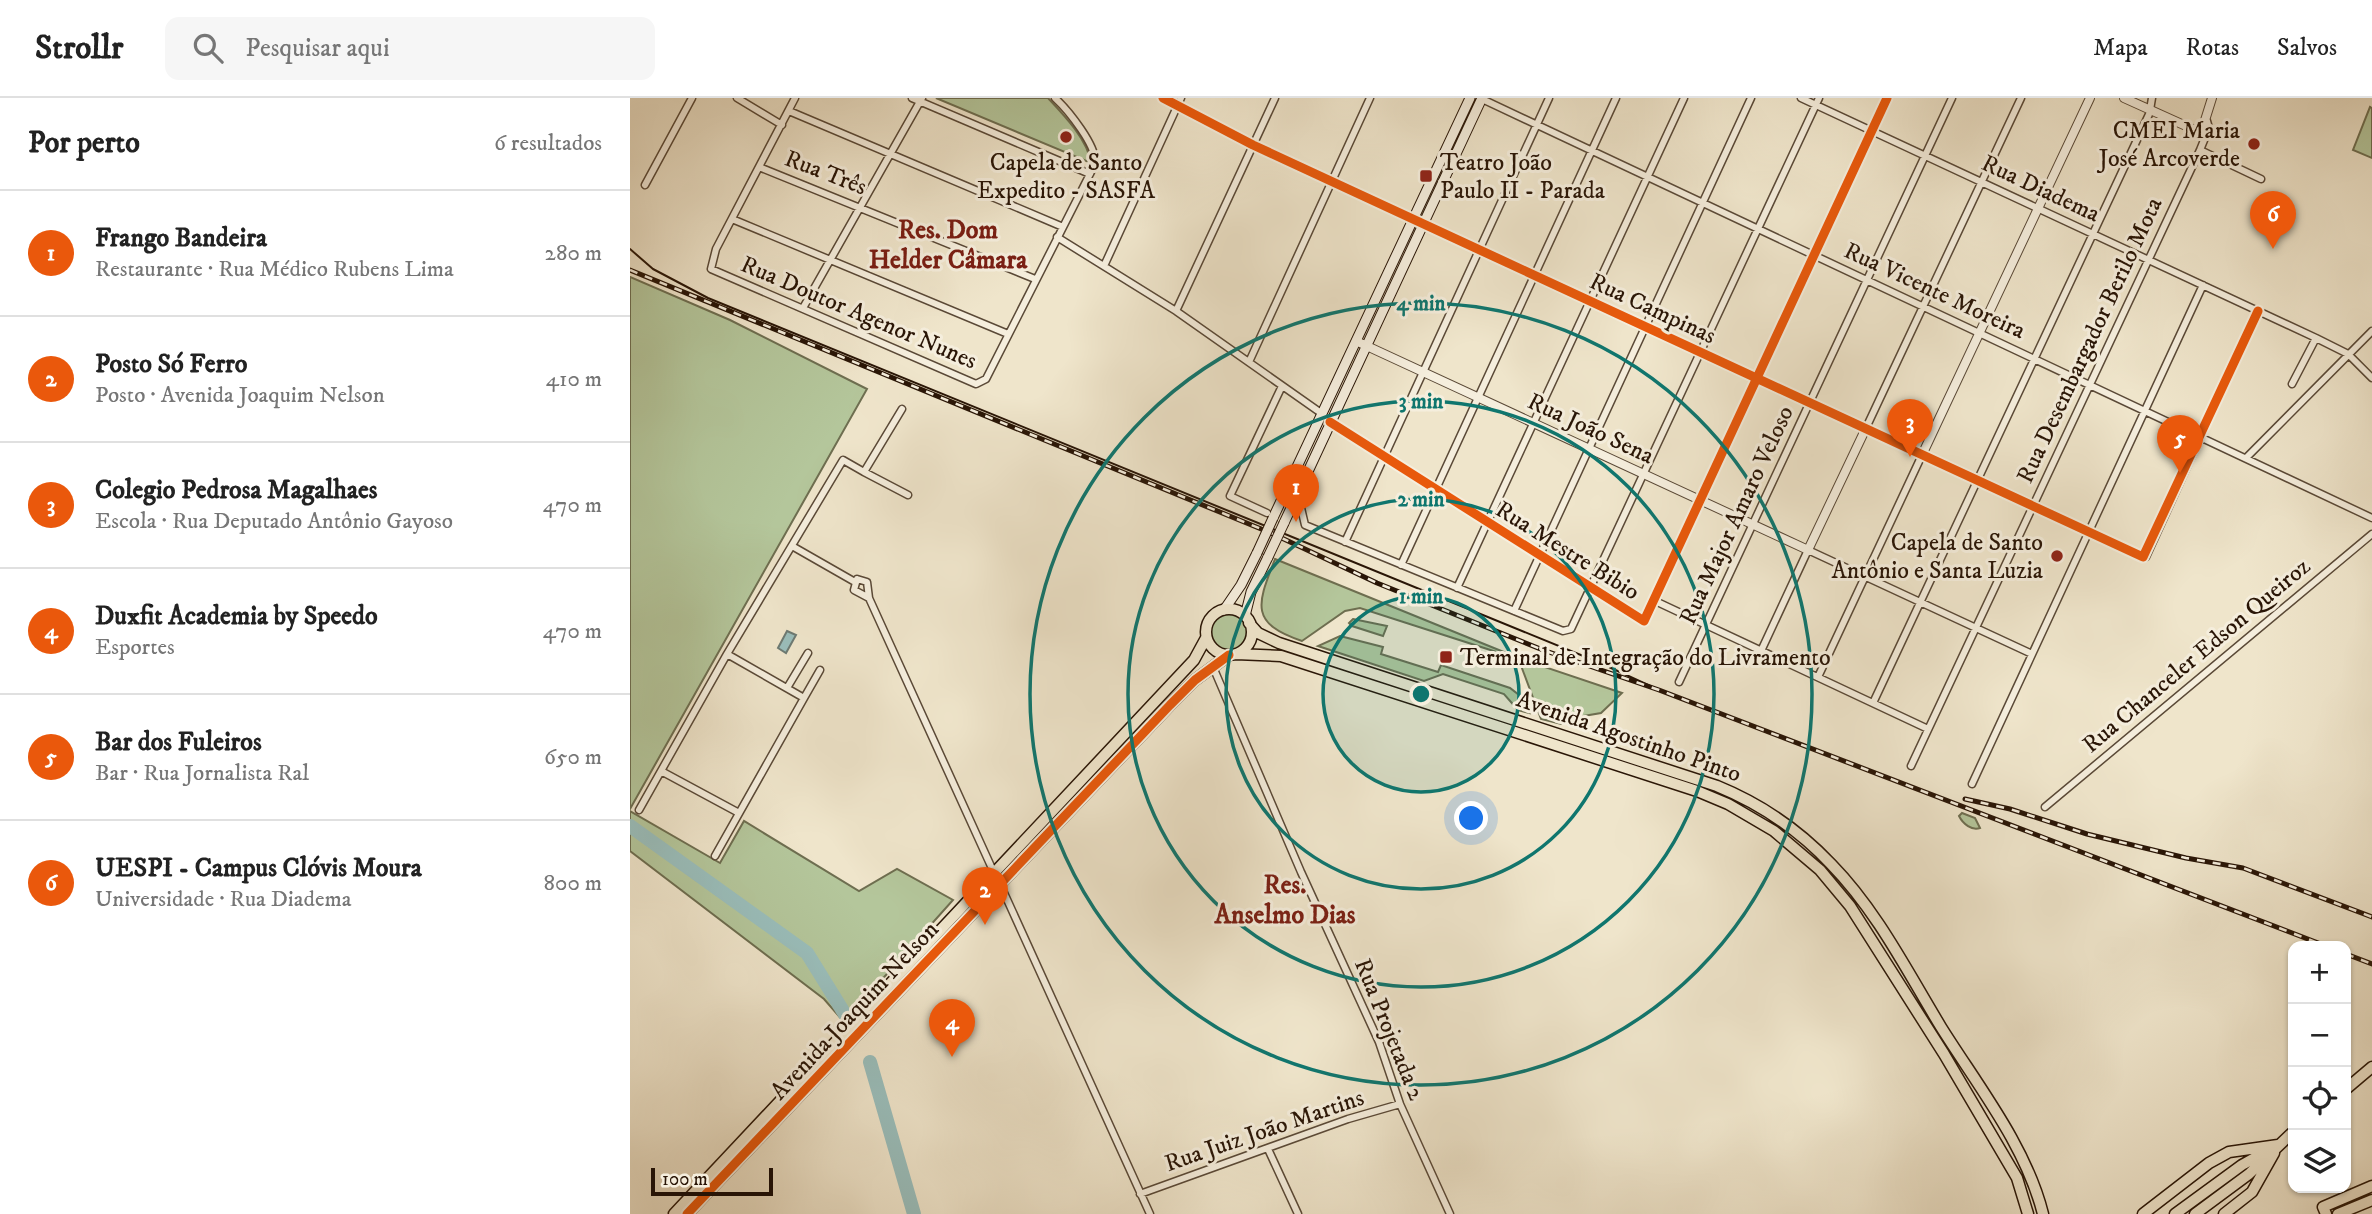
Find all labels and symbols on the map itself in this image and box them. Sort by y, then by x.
place label: CMEI Maria José Arcoverde [2097,116,2241,174]
marker: Capela de Santo Expedito - SASFA [1058,129,1074,145]
marker: CMEI Maria José Arcoverde [2246,136,2262,152]
street label: Rua Três [780,144,871,202]
place label: Capela de Santo Expedito - SASFA [977,148,1156,206]
place label: Teatro João Paulo II - Parada [1440,148,1606,206]
street label: Rua Diadema [1977,148,2105,230]
marker: Teatro João Paulo II - Parada [1418,168,1434,184]
pin: 6 [2250,191,2296,249]
street label: Rua Desembargador Berilo Mota [2010,192,2170,488]
district label: Res. Dom Helder Câmara [869,214,1028,277]
street label: Rua Vicente Moreira [1839,236,2031,346]
street label: Rua Doutor Agenor Nunes [736,250,981,376]
street label: Rua Campinas [1585,267,1721,351]
text: 4 min [1397,291,1446,317]
street label: Rua João Sena [1523,387,1659,472]
text: 3 min [1399,389,1444,415]
pin: 3 [1887,399,1933,457]
street label: Rua Major Amaro Veloso [1673,401,1801,630]
pin: 5 [2157,415,2203,473]
pin: 1 [1273,464,1319,522]
text: 2 min [1398,487,1446,513]
street label: Rua Mestre Bibio [1490,495,1645,607]
place label: Capela de Santo Antônio e Santa Luzia [1831,528,2044,586]
marker: Capela de Santo Antônio e Santa Luzia [2049,548,2065,564]
street label: Rua Chanceler Edson Queiroz [2077,551,2317,760]
text: 1 min [1399,584,1444,610]
place label: Terminal de Integração do Livramento [1460,643,1831,673]
marker: Terminal de Integração do Livramento [1438,649,1454,665]
centre of rings [1409,682,1433,706]
street label: Avenida Agostinho Pinto [1512,684,1745,789]
your location [1454,801,1488,835]
pin: 2 [962,867,1008,925]
district label: Res. Anselmo Dias [1214,869,1356,932]
street label: Avenida Joaquim Nelson [764,915,946,1106]
street label: Rua Projetada 2 [1347,954,1431,1105]
pin: 4 [929,999,975,1057]
street label: Rua Juiz João Martins [1161,1083,1368,1179]
scale bar [651,1165,774,1197]

